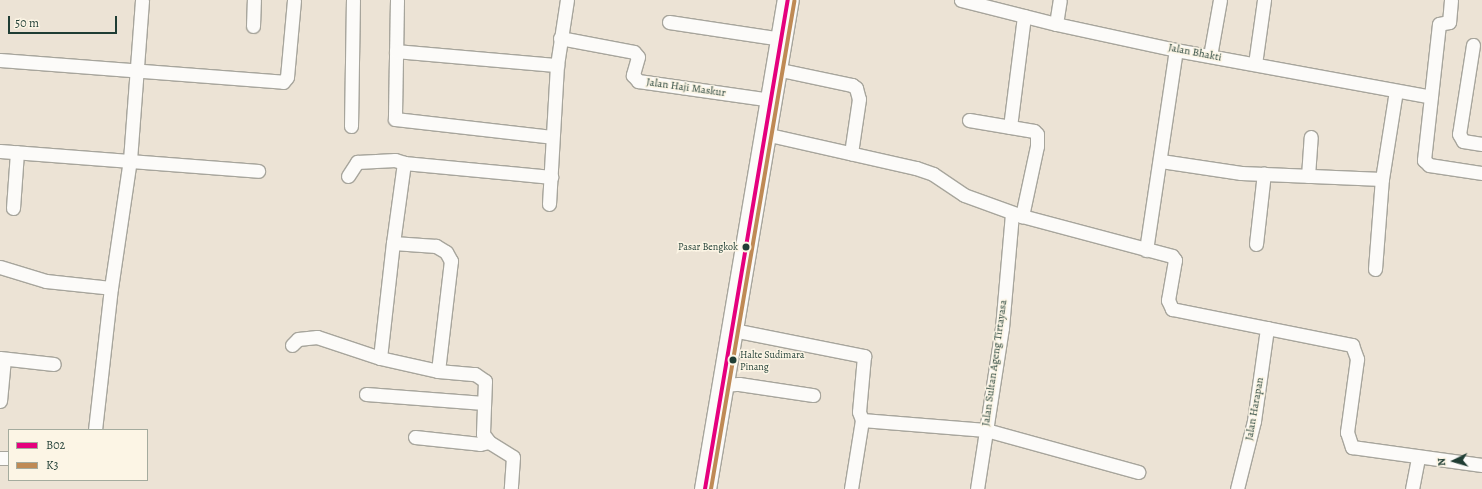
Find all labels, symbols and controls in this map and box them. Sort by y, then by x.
scale bar [10,8,119,34]
text: 50 m [15,15,39,31]
street label: Jalan Bhakti [1167,41,1223,65]
street label: Jalan Haji Maskur [645,76,727,100]
place label: Pasar Bengkok [678,241,738,253]
marker: Pasar Bengkok [741,242,751,252]
street label: Jalan Sultan Ageng Tirtayasa [980,299,1010,427]
place label: Halte Sudimara Pinang [740,348,804,372]
marker: Halte Sudimara Pinang [728,355,738,365]
street label: Jalan Harapan [1243,376,1267,442]
legend [8,429,148,481]
text: B02 [46,437,65,453]
north arrow [1434,441,1474,481]
text: K3 [46,457,59,473]
text: N [1434,457,1449,467]

